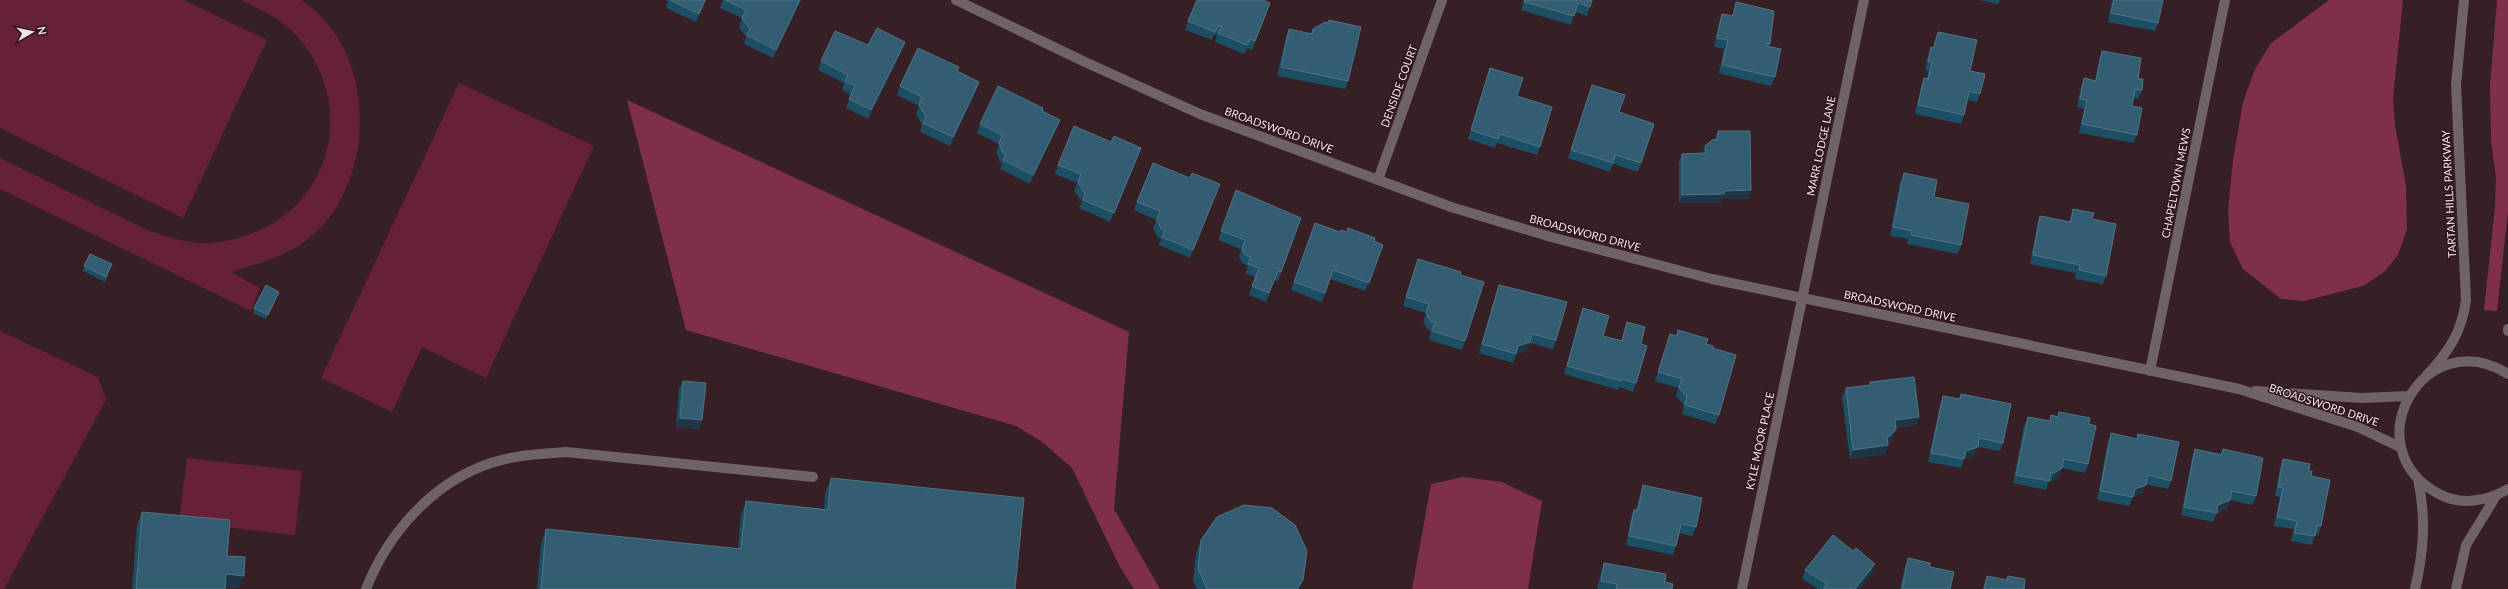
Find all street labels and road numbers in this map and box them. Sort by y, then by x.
street label: DENSIDE COURT [1378,42,1420,129]
street label: MARR LODGE LANE [1804,95,1837,197]
street label: BROADSWORD DRIVE [1223,104,1335,155]
street label: CHAPELTOWN MEWS [2158,127,2193,239]
street label: TARTAN HILLS PARKWAY [2439,130,2458,258]
street label: BROADSWORD DRIVE [1528,211,1642,254]
street label: BROADSWORD DRIVE [1843,287,1957,324]
street label: BROADSWORD DRIVE [2268,381,2381,428]
street label: KYLE MOOR PLACE [1743,391,1776,491]

